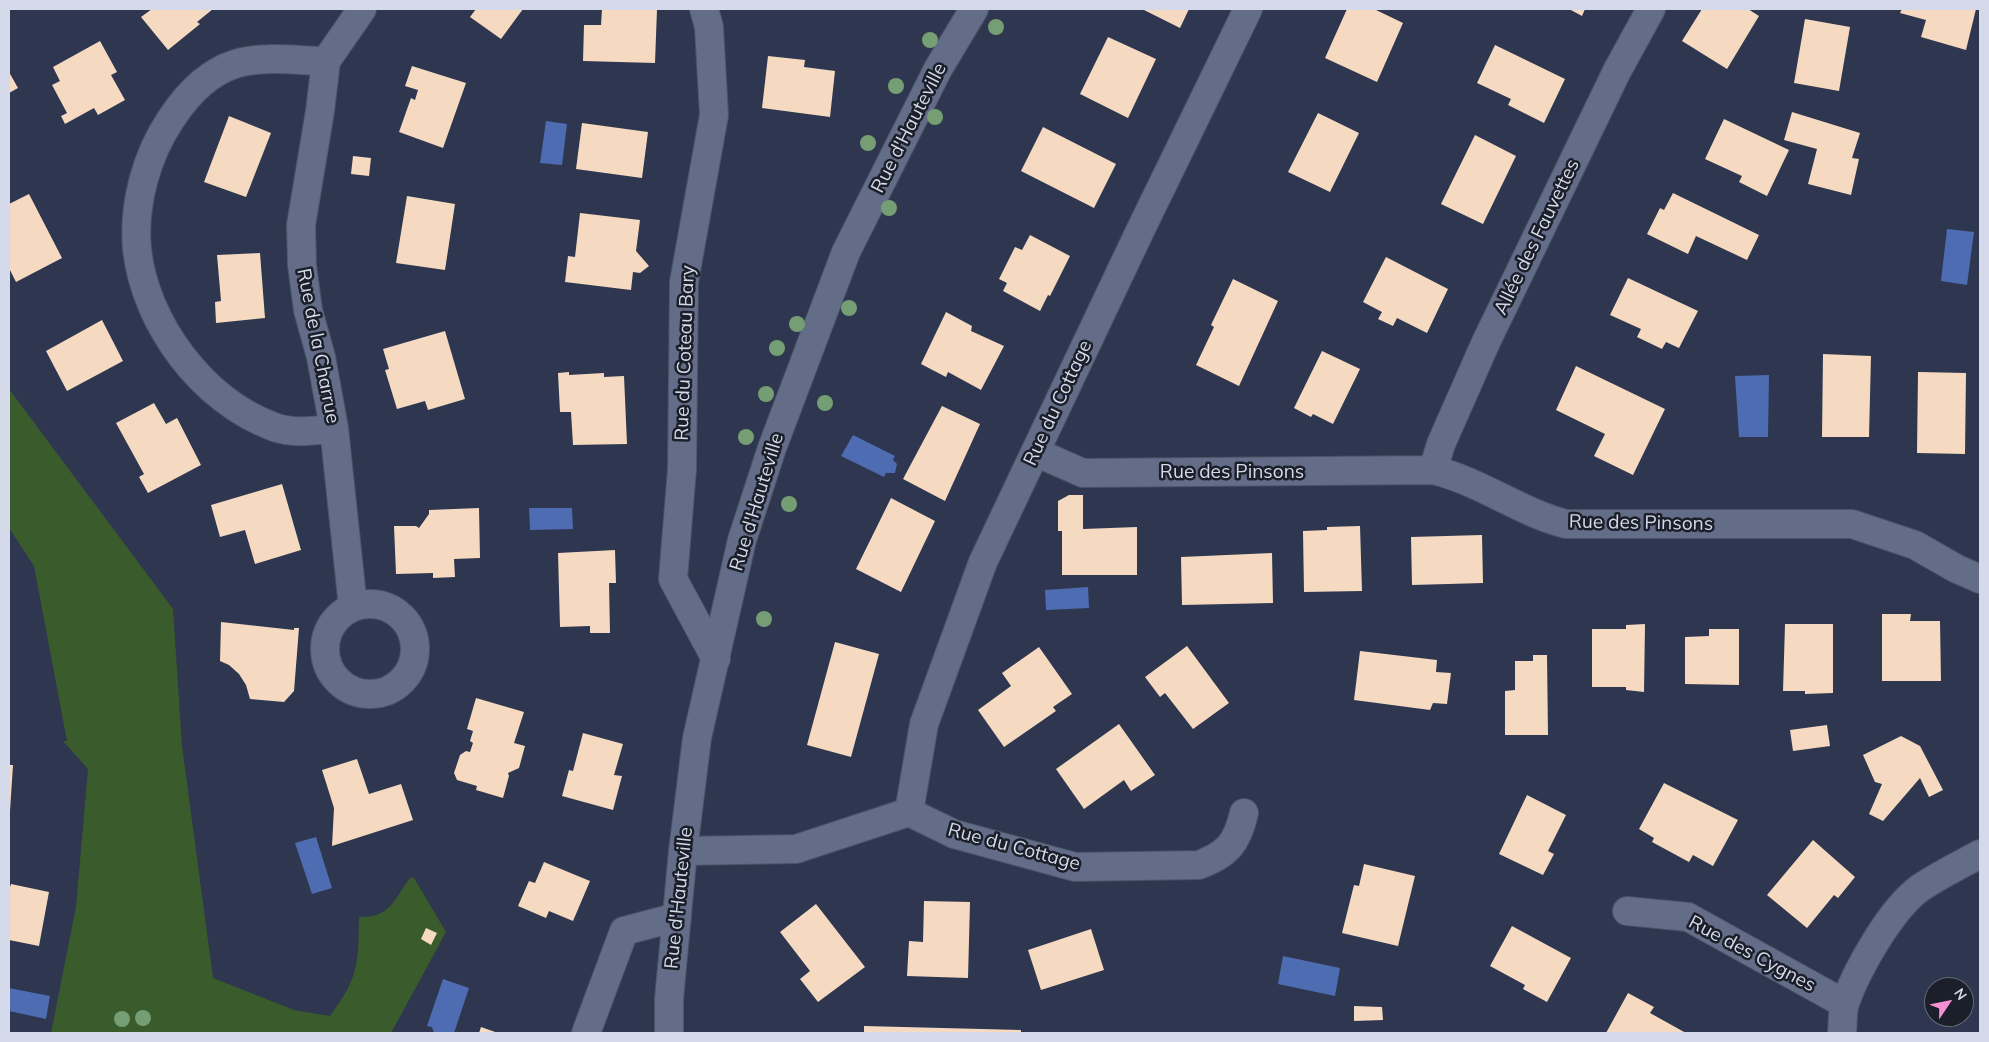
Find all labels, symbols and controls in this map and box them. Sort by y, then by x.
street label: Rue d'Hauteville [866,59,952,197]
street label: Allée des Fauvettes [1489,155,1585,319]
street label: Rue du Coteau Bary [671,265,699,441]
street label: Rue de la Charrue [292,266,344,426]
street label: Rue du Cottage [1019,337,1097,469]
street label: Rue d'Hauteville [725,430,789,574]
street label: Rue des Pinsons [1160,461,1304,483]
street label: Rue des Pinsons [1569,510,1713,536]
street label: Rue du Cottage [945,818,1083,876]
street label: Rue d'Hauteville [660,826,698,970]
street label: Rue des Cygnes [1685,911,1819,997]
north arrow [1924,977,1974,1027]
text: N [1950,985,1971,1004]

